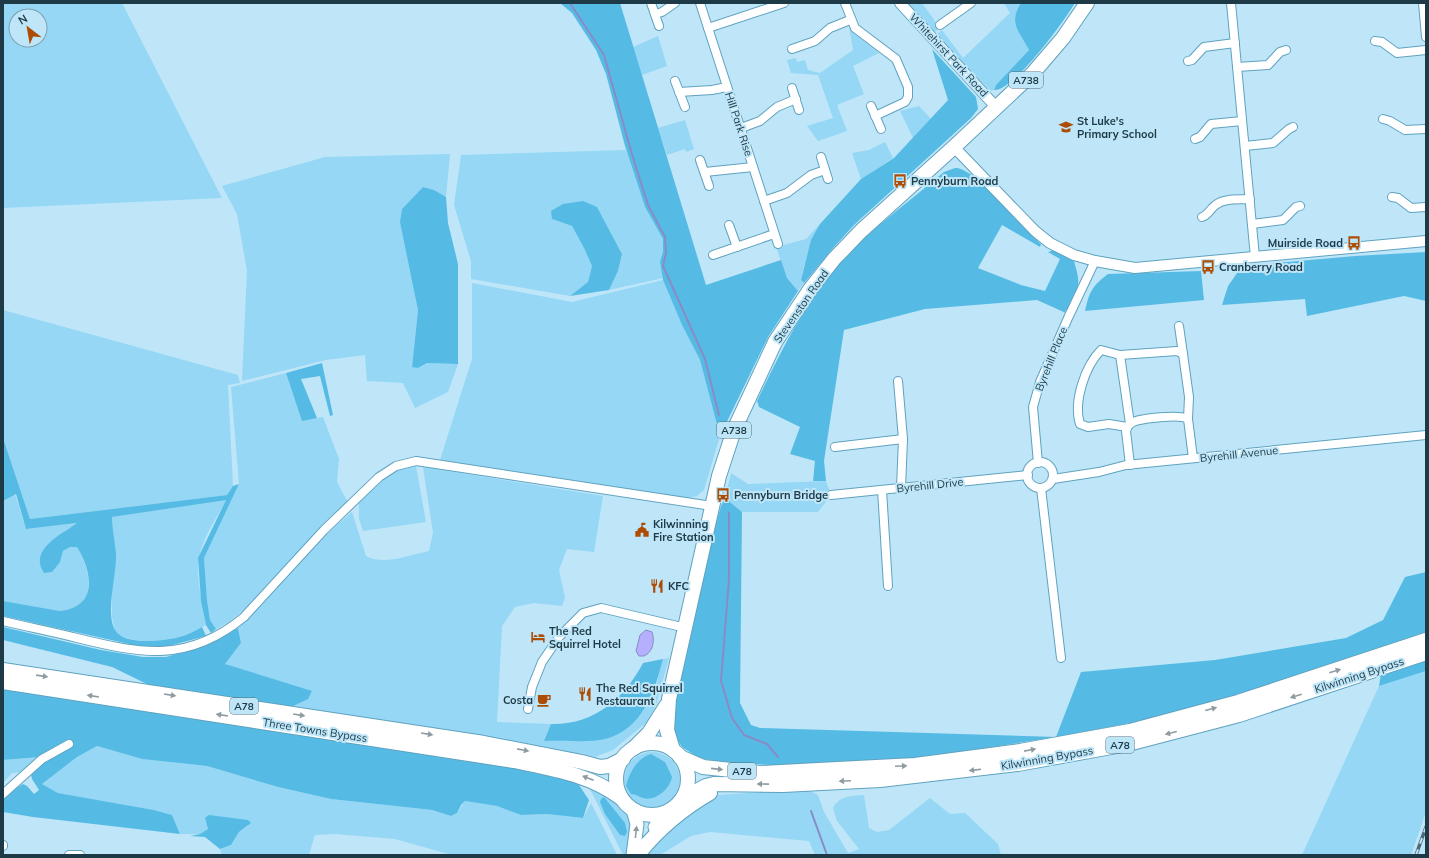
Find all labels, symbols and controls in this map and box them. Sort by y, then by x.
north arrow [8,8,48,48]
street label: Whitehirst Park Road [907,10,991,100]
text: N [16,11,30,28]
road number: A738 [1009,72,1043,88]
street label: Hill Park Rise [722,90,756,158]
place label: St Luke's Primary School [1077,114,1157,141]
school or university icon: St Luke's Primary School [1058,119,1074,135]
bus stop icon: Pennyburn Road [892,173,908,189]
place label: Pennyburn Road [911,174,999,188]
bus stop icon: Muirside Road [1346,235,1362,251]
place label: Muirside Road [1268,236,1343,250]
bus stop icon: Cranberry Road [1200,259,1216,275]
place label: Cranberry Road [1219,260,1303,274]
street label: Stevenston Road [770,267,832,345]
street label: Byrehill Place [1032,325,1070,393]
road number: A738 [717,422,751,438]
street label: Byrehill Avenue [1199,443,1279,465]
street label: Byrehill Drive [896,475,964,495]
bus stop icon: Pennyburn Bridge [715,487,731,503]
place label: Pennyburn Bridge [734,488,828,502]
place label: Kilwinning Fire Station [653,517,714,544]
public building icon: Kilwinning Fire Station [634,522,650,538]
restaurant icon: KFC [649,578,665,594]
place label: KFC [668,579,689,593]
place label: The Red Squirrel Hotel [549,624,621,651]
hotel icon: The Red Squirrel Hotel [530,629,546,645]
street label: Kilwinning Bypass [1312,654,1406,696]
one-way arrow [1330,668,1342,674]
one-way arrow [36,673,48,679]
place label: The Red Squirrel Restaurant [596,681,683,708]
restaurant icon: The Red Squirrel Restaurant [577,686,593,702]
one-way arrow [164,692,176,698]
cafe icon: Costa [536,692,552,708]
one-way arrow [87,693,99,699]
place label: Costa [503,693,533,707]
one-way arrow [1290,694,1302,700]
road number: A78 [230,698,258,714]
one-way arrow [1205,706,1217,712]
one-way arrow [216,712,228,718]
one-way arrow [293,712,305,718]
street label: Three Towns Bypass [262,715,368,745]
one-way arrow [1165,730,1177,736]
one-way arrow [421,731,433,737]
road number: A78 [1106,737,1134,753]
street label: Kilwinning Bypass [1000,743,1094,773]
one-way arrow [1023,746,1036,752]
one-way arrow [517,748,529,754]
one-way arrow [895,762,907,769]
road number: A78 [728,763,756,779]
one-way arrow [711,765,723,772]
one-way arrow [969,766,981,773]
one-way arrow [582,775,594,781]
one-way arrow [839,778,851,785]
one-way arrow [756,781,769,787]
one-way arrow [633,826,639,838]

